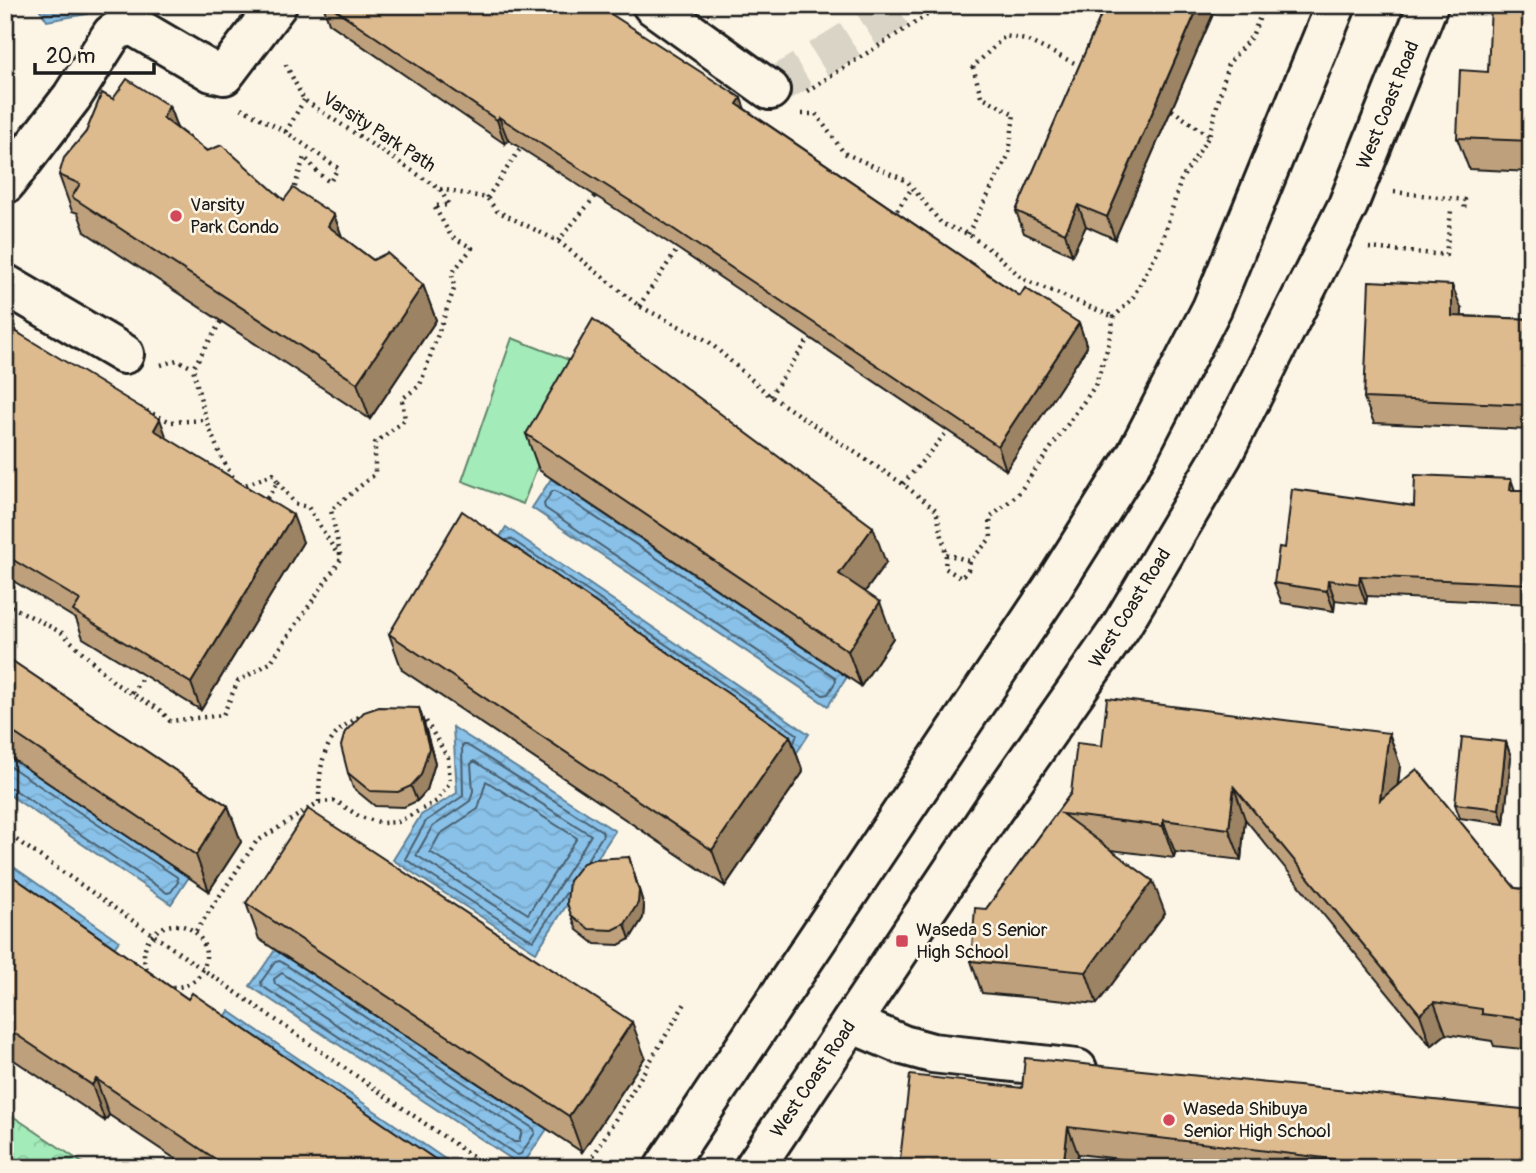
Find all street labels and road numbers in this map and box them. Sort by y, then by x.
street label: West Coast Road [1351,37,1425,173]
street label: Varsity Park Path [318,86,440,178]
street label: West Coast Road [1084,544,1176,672]
street label: West Coast Road [765,1016,861,1142]

